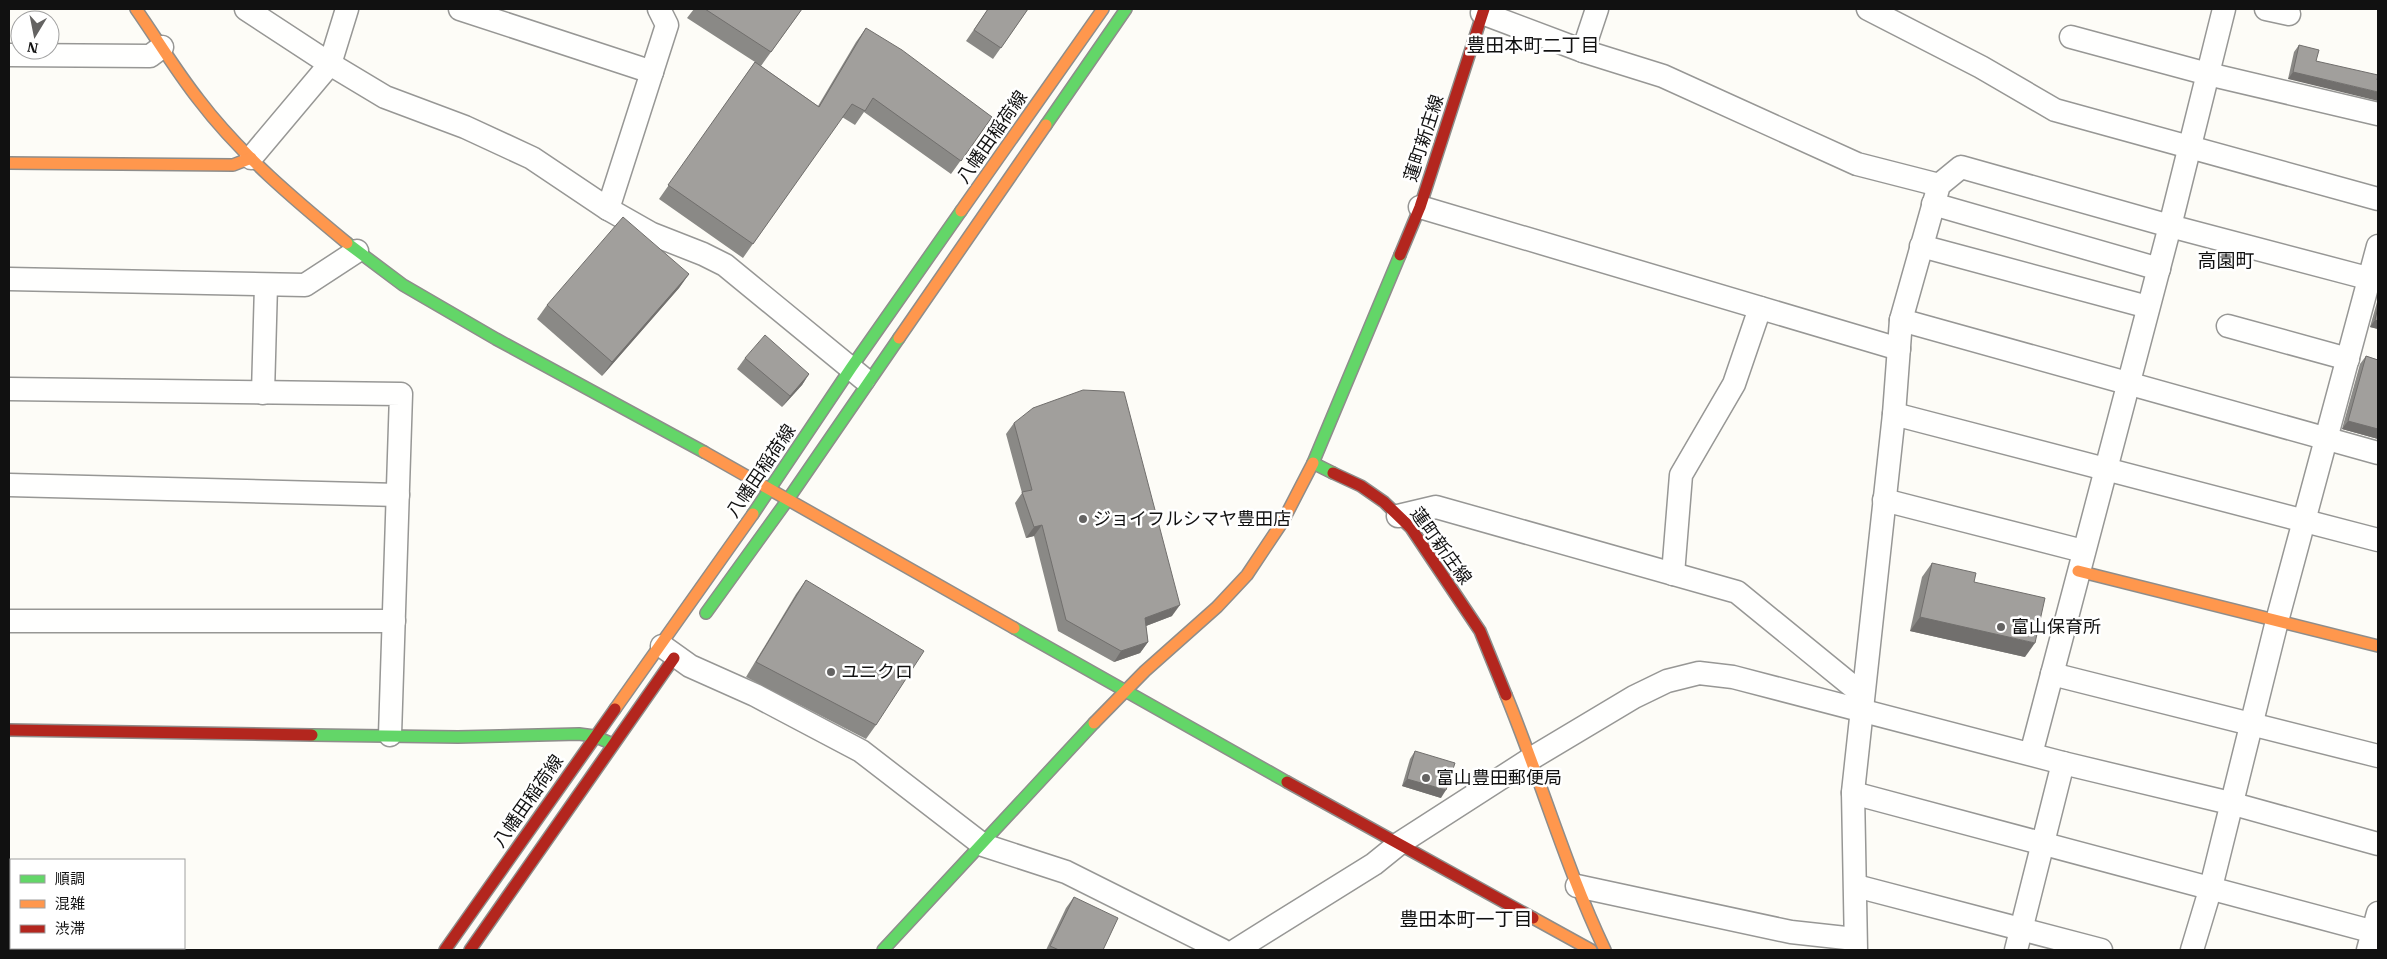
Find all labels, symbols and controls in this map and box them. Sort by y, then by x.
north arrow [10,10,60,60]
district label: 豊田本町二丁目 [1466,33,1600,57]
text: N [26,38,40,58]
street label: 八幡田稲荷線 [951,86,1032,188]
street label: 蓮町新庄線 [1399,91,1448,184]
district label: 高園町 [2197,248,2255,272]
street label: 八幡田稲荷線 [721,420,800,522]
street label: 蓮町新庄線 [1406,503,1477,589]
place label: ジョイフルシマヤ豊田店 [1093,507,1291,530]
marker: ジョイフルシマヤ豊田店 [1077,513,1089,525]
place label: 富山保育所 [2011,615,2101,638]
marker: 富山保育所 [1995,621,2007,633]
place label: ユニクロ [841,660,913,683]
marker: ユニクロ [825,666,837,678]
street label: 八幡田稲荷線 [487,750,568,852]
place label: 富山豊田郵便局 [1436,766,1562,789]
marker: 富山豊田郵便局 [1420,772,1432,784]
legend [10,859,185,949]
text: 順調 [55,869,85,888]
text: 混雑 [55,894,85,913]
district label: 豊田本町一丁目 [1399,907,1533,931]
text: 渋滞 [55,919,85,938]

